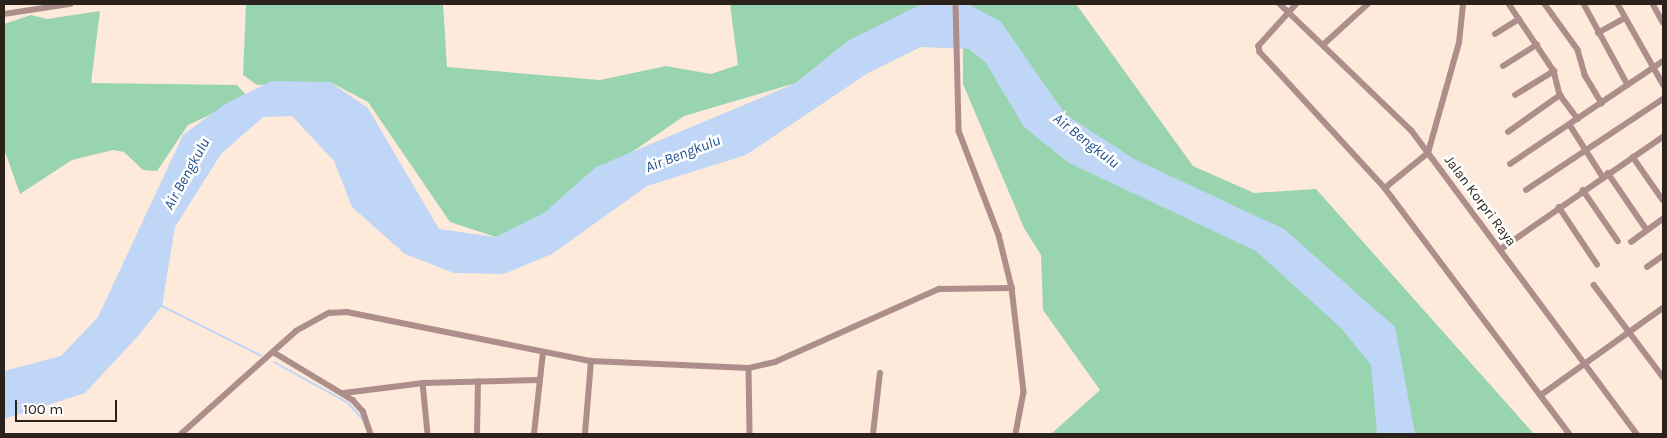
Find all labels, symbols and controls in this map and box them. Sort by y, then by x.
water label: Air Bengkulu [1049,110,1123,172]
water label: Air Bengkulu [643,131,723,177]
water label: Air Bengkulu [160,135,214,213]
street label: Jalan Korpri Raya [1440,152,1520,250]
scale bar [18,390,120,422]
text: 100 m [23,400,63,418]

